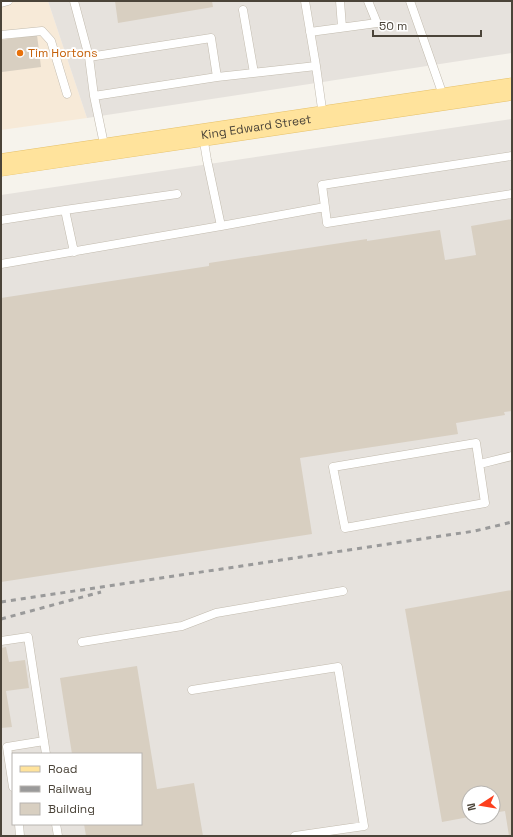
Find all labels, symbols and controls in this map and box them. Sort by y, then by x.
scale bar [373,12,481,38]
text: 50 m [379,18,407,34]
place label: Tim Hortons [28,45,98,61]
marker: Tim Hortons [15,48,25,58]
street label: King Edward Street [200,111,312,143]
legend [12,753,142,825]
text: Road [48,761,77,777]
text: Railway [48,781,92,797]
north arrow [461,785,501,825]
text: Building [48,801,95,817]
text: N [464,802,479,812]

